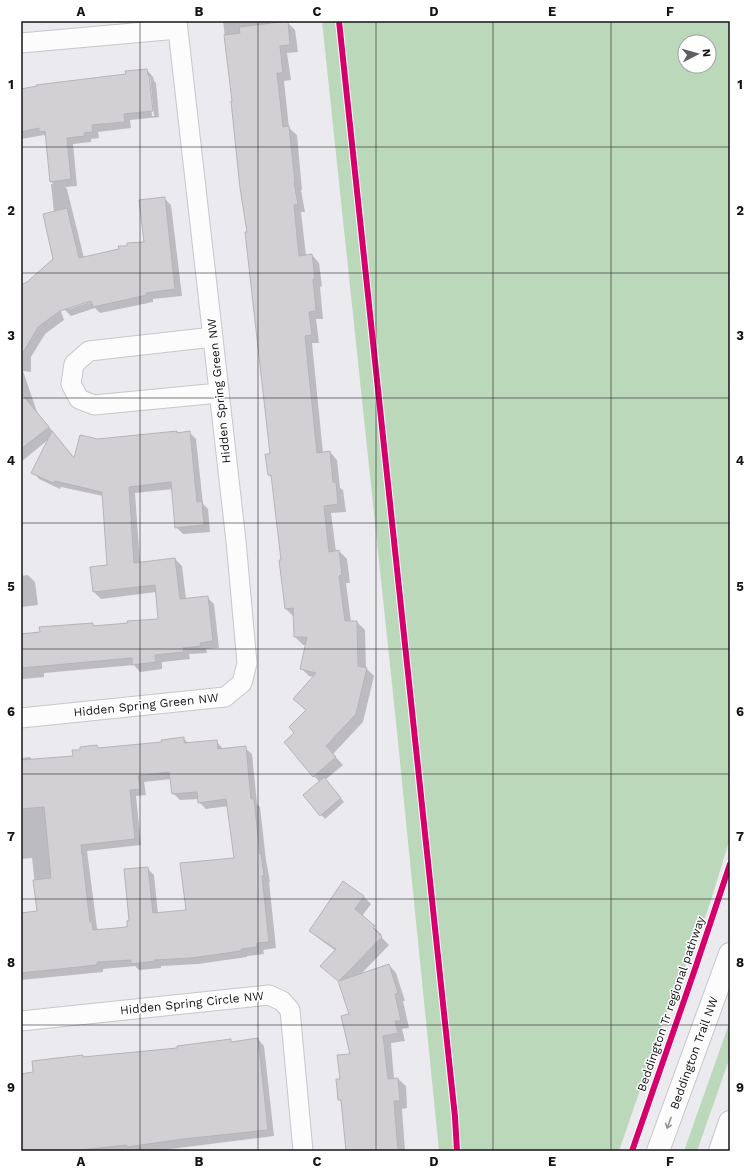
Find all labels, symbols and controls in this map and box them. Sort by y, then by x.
text: A [77,4,86,19]
text: B [195,4,204,19]
text: C [313,4,322,19]
text: D [429,4,439,19]
text: E [548,4,556,19]
text: F [666,4,674,19]
north arrow [677,34,717,74]
text: N [700,48,713,58]
text: 1 [8,77,14,92]
text: 1 [737,77,743,92]
text: 2 [7,203,15,218]
text: 2 [736,203,744,218]
street label: Hidden Spring Green NW [204,317,234,464]
text: 3 [7,328,15,343]
text: 3 [736,328,744,343]
text: 4 [7,453,16,468]
text: 4 [736,453,745,468]
text: 5 [7,579,15,594]
text: 5 [736,579,744,594]
street label: Hidden Spring Green NW [73,690,220,720]
text: 6 [7,704,15,719]
text: 6 [736,704,744,719]
text: 7 [7,829,15,844]
text: 7 [736,829,744,844]
street label: Beddington Tr regional pathway [634,914,708,1093]
text: 8 [7,955,15,970]
text: 8 [736,955,744,970]
street label: Hidden Spring Circle NW [119,988,265,1018]
street label: Beddington Trail NW [667,994,721,1111]
text: 9 [7,1080,15,1095]
text: 9 [736,1080,744,1095]
one-way arrow [664,1116,672,1128]
text: A [77,1154,86,1169]
text: B [195,1154,204,1169]
text: C [313,1154,322,1169]
text: D [429,1154,439,1169]
text: E [548,1154,556,1169]
text: F [666,1154,674,1169]

